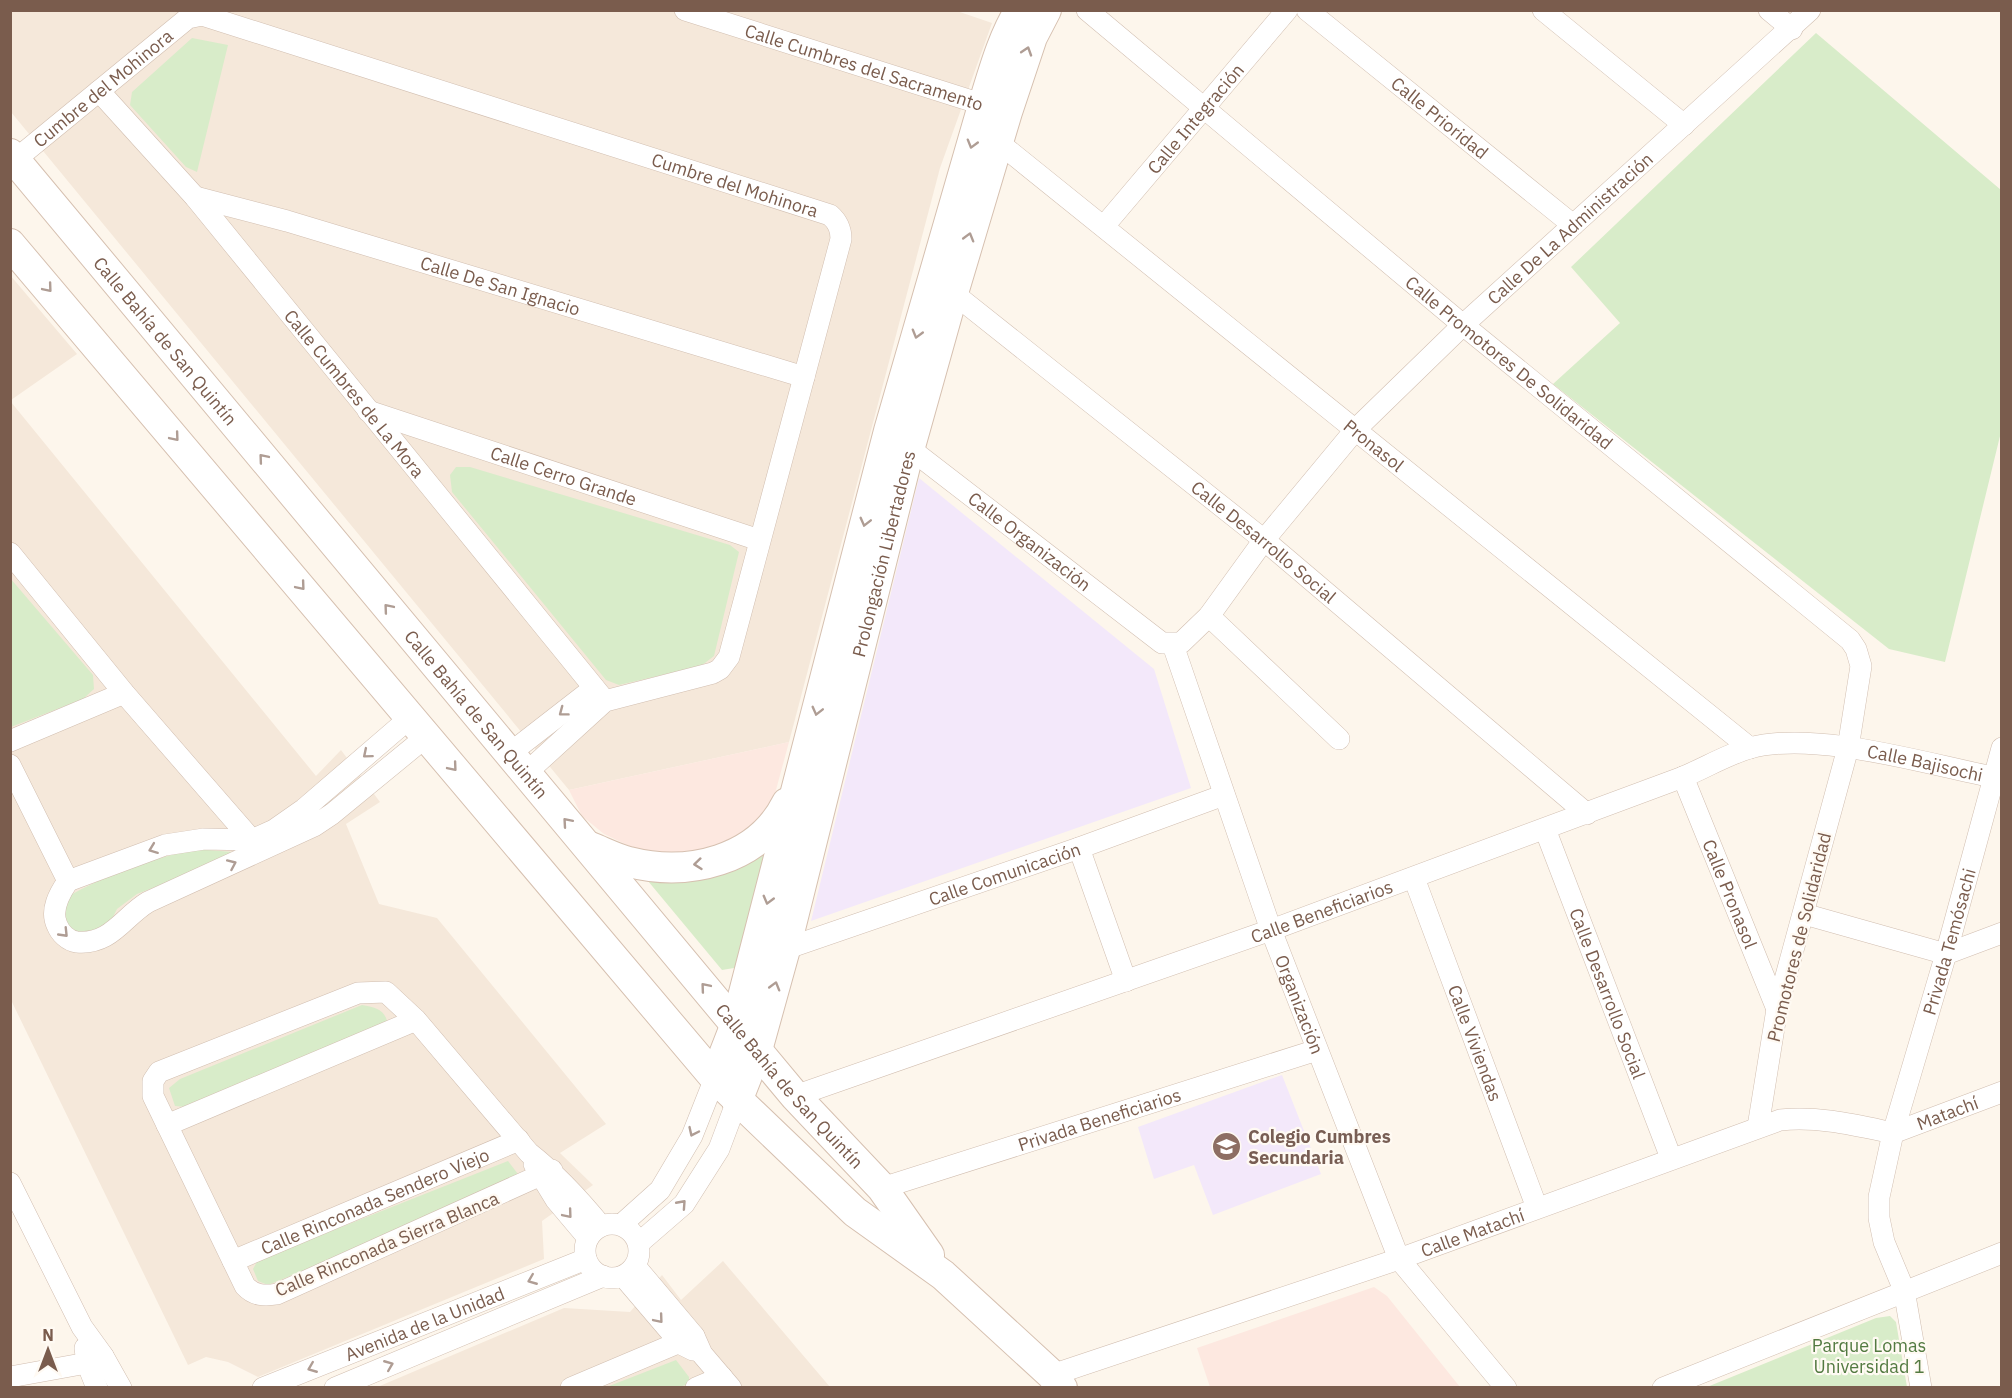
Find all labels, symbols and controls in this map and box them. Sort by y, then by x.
street label: Calle Cumbres del Sacramento [742,18,986,115]
street label: Cumbre del Mohinora [28,24,178,152]
one-way arrow [1020,46,1033,57]
street label: Calle Integración [1142,58,1248,178]
street label: Calle Prioridad [1387,71,1493,164]
one-way arrow [967,138,979,149]
street label: Cumbre del Mohinora [649,147,822,222]
street label: Calle De La Administración [1482,147,1657,309]
one-way arrow [962,232,974,242]
street label: Calle De San Ignacio [418,250,583,320]
street label: Calle Bahía de San Quintín [89,252,242,430]
street label: Calle Promotores De Solidaridad [1401,270,1618,454]
one-way arrow [41,281,52,292]
street label: Calle Cumbres de La Mora [279,305,430,482]
one-way arrow [912,328,924,339]
street label: Pronasol [1339,414,1409,476]
one-way arrow [167,430,178,441]
street label: Calle Cerro Grande [488,441,640,510]
street label: Prolongación Libertadores [847,448,920,659]
one-way arrow [259,454,270,465]
street label: Calle Desarrollo Social [1187,475,1341,608]
street label: Calle Organización [964,486,1096,596]
one-way arrow [860,517,873,527]
one-way arrow [294,579,305,590]
one-way arrow [384,604,395,615]
street label: Calle Bahía de San Quintín [400,625,554,803]
one-way arrow [558,705,569,716]
one-way arrow [812,705,824,716]
street label: Calle Bajisochi [1866,739,1985,786]
one-way arrow [363,747,374,758]
one-way arrow [446,760,457,771]
one-way arrow [563,818,574,829]
street label: Promotores de Solidaridad [1762,830,1836,1044]
street label: Calle Pronasol [1698,836,1763,952]
street label: Calle Comunicación [925,837,1083,910]
one-way arrow [148,842,159,855]
one-way arrow [694,857,703,870]
one-way arrow [225,859,236,871]
street label: Privada Temósachi [1917,865,1980,1018]
street label: Calle Beneficiarios [1247,874,1396,948]
one-way arrow [763,894,775,904]
street label: Calle Desarrollo Social [1565,905,1651,1082]
one-way arrow [57,926,68,937]
street label: Organización [1270,951,1330,1057]
one-way arrow [768,981,780,991]
street label: Calle Viviendas [1443,982,1508,1104]
one-way arrow [702,983,713,994]
street label: Calle Bahía de San Quintín [711,998,869,1173]
street label: Privada Beneficiarios [1015,1082,1184,1156]
street label: Matachí [1913,1090,1982,1135]
one-way arrow [689,1125,701,1136]
place label: Colegio Cumbres Secundaria [1248,1125,1391,1169]
school or university icon: Colegio Cumbres Secundaria [1211,1130,1243,1162]
street label: Calle Rinconada Sendero Viejo [257,1142,493,1260]
street label: Calle Rinconada Sierra Blanca [272,1186,503,1302]
one-way arrow [675,1200,686,1210]
street label: Calle Matachí [1417,1203,1528,1262]
one-way arrow [561,1207,572,1218]
one-way arrow [527,1273,538,1285]
street label: Avenida de la Unidad [342,1281,508,1366]
one-way arrow [652,1312,663,1323]
north arrow [18,1320,78,1380]
text: N [42,1325,54,1345]
park label: Parque Lomas Universidad 1 [1812,1334,1926,1378]
one-way arrow [383,1360,394,1372]
one-way arrow [307,1361,318,1373]

